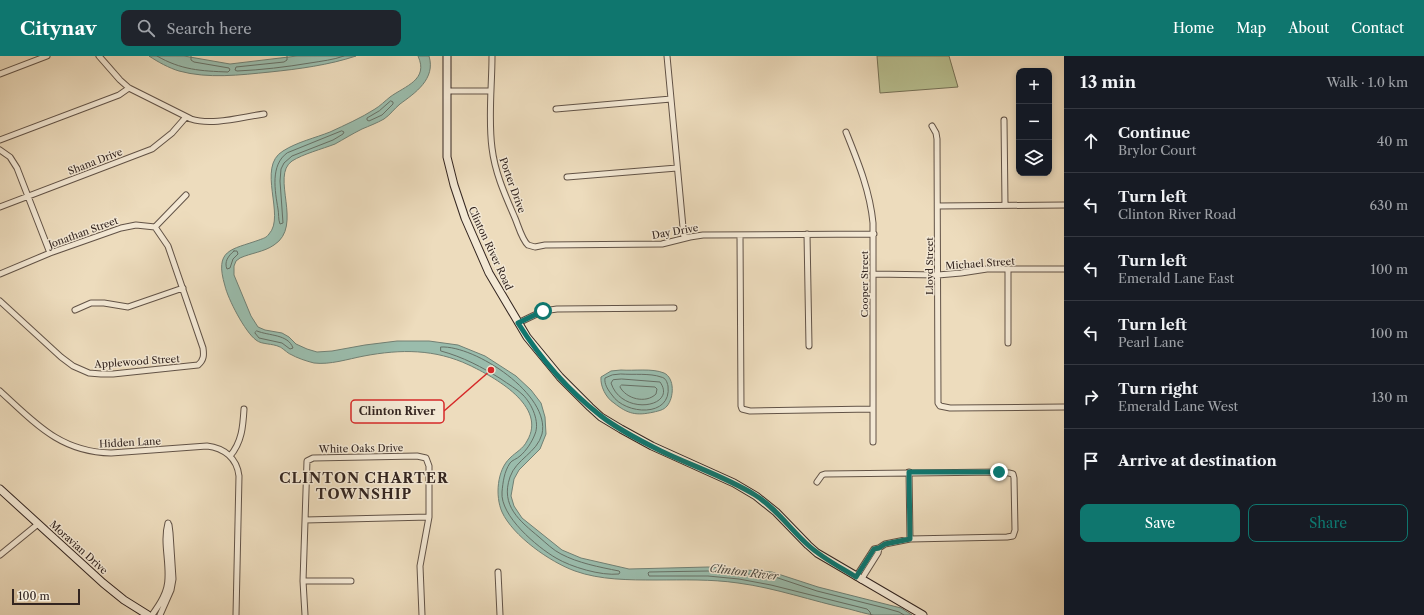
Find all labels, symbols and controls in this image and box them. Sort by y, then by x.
search box [121,10,401,46]
text: Citynav [20,17,97,40]
icon: search [135,17,157,39]
text: Search here [167,19,252,38]
text: Home [1173,19,1214,37]
text: Map [1236,19,1266,37]
text: About [1288,19,1329,37]
text: Contact [1351,19,1404,37]
map controls [1016,68,1052,176]
button: + [1016,68,1052,104]
text: 13 min [1080,72,1136,92]
text: Walk · 1.0 km [1326,74,1408,90]
button: − [1016,104,1052,140]
text: Continue [1118,123,1190,142]
icon: ahead [1080,130,1102,152]
text: 40 m [1377,133,1408,149]
button: layers [1016,140,1052,176]
text: Brylor Court [1118,142,1196,158]
street label: Shana Drive [66,145,125,178]
street label: Porter Drive [496,155,529,215]
text: Turn left [1118,187,1187,206]
icon: left [1080,194,1102,216]
text: 630 m [1369,197,1408,213]
street label: Clinton River Road [465,204,516,292]
text: Clinton River Road [1118,206,1236,222]
street label: Jonathan Street [45,214,120,252]
street label: Day Drive [651,221,700,242]
street label: Lloyd Street [923,237,936,295]
street label: Cooper Street [858,250,871,317]
text: Turn left [1118,251,1187,270]
street label: Michael Street [945,255,1016,272]
icon: left [1080,258,1102,280]
text: 100 m [1370,261,1408,277]
text: Emerald Lane East [1118,270,1234,286]
route start [534,302,552,320]
text: Turn left [1118,315,1187,334]
icon: left [1080,322,1102,344]
text: 100 m [1370,325,1408,341]
text: Pearl Lane [1118,334,1184,350]
street label: Applewood Street [93,352,181,371]
text: Turn right [1118,379,1198,398]
icon: right [1080,386,1102,408]
text: 130 m [1372,389,1408,405]
text: Emerald Lane West [1118,398,1238,414]
callout: Clinton River [351,400,444,423]
text: Clinton River [359,404,436,418]
street label: Hidden Lane [99,434,162,451]
street label: White Oaks Drive [318,441,404,456]
icon: arrive [1080,450,1102,472]
text: Arrive at destination [1118,451,1277,470]
route end [990,463,1008,481]
district label: CLINTON CHARTER TOWNSHIP [279,469,449,503]
button: Save [1080,504,1240,542]
button: Share [1248,504,1408,542]
street label: Moravian Drive [47,518,111,577]
water label: Clinton River [709,561,780,583]
scale bar [12,587,80,606]
text: 100 m [18,589,50,603]

